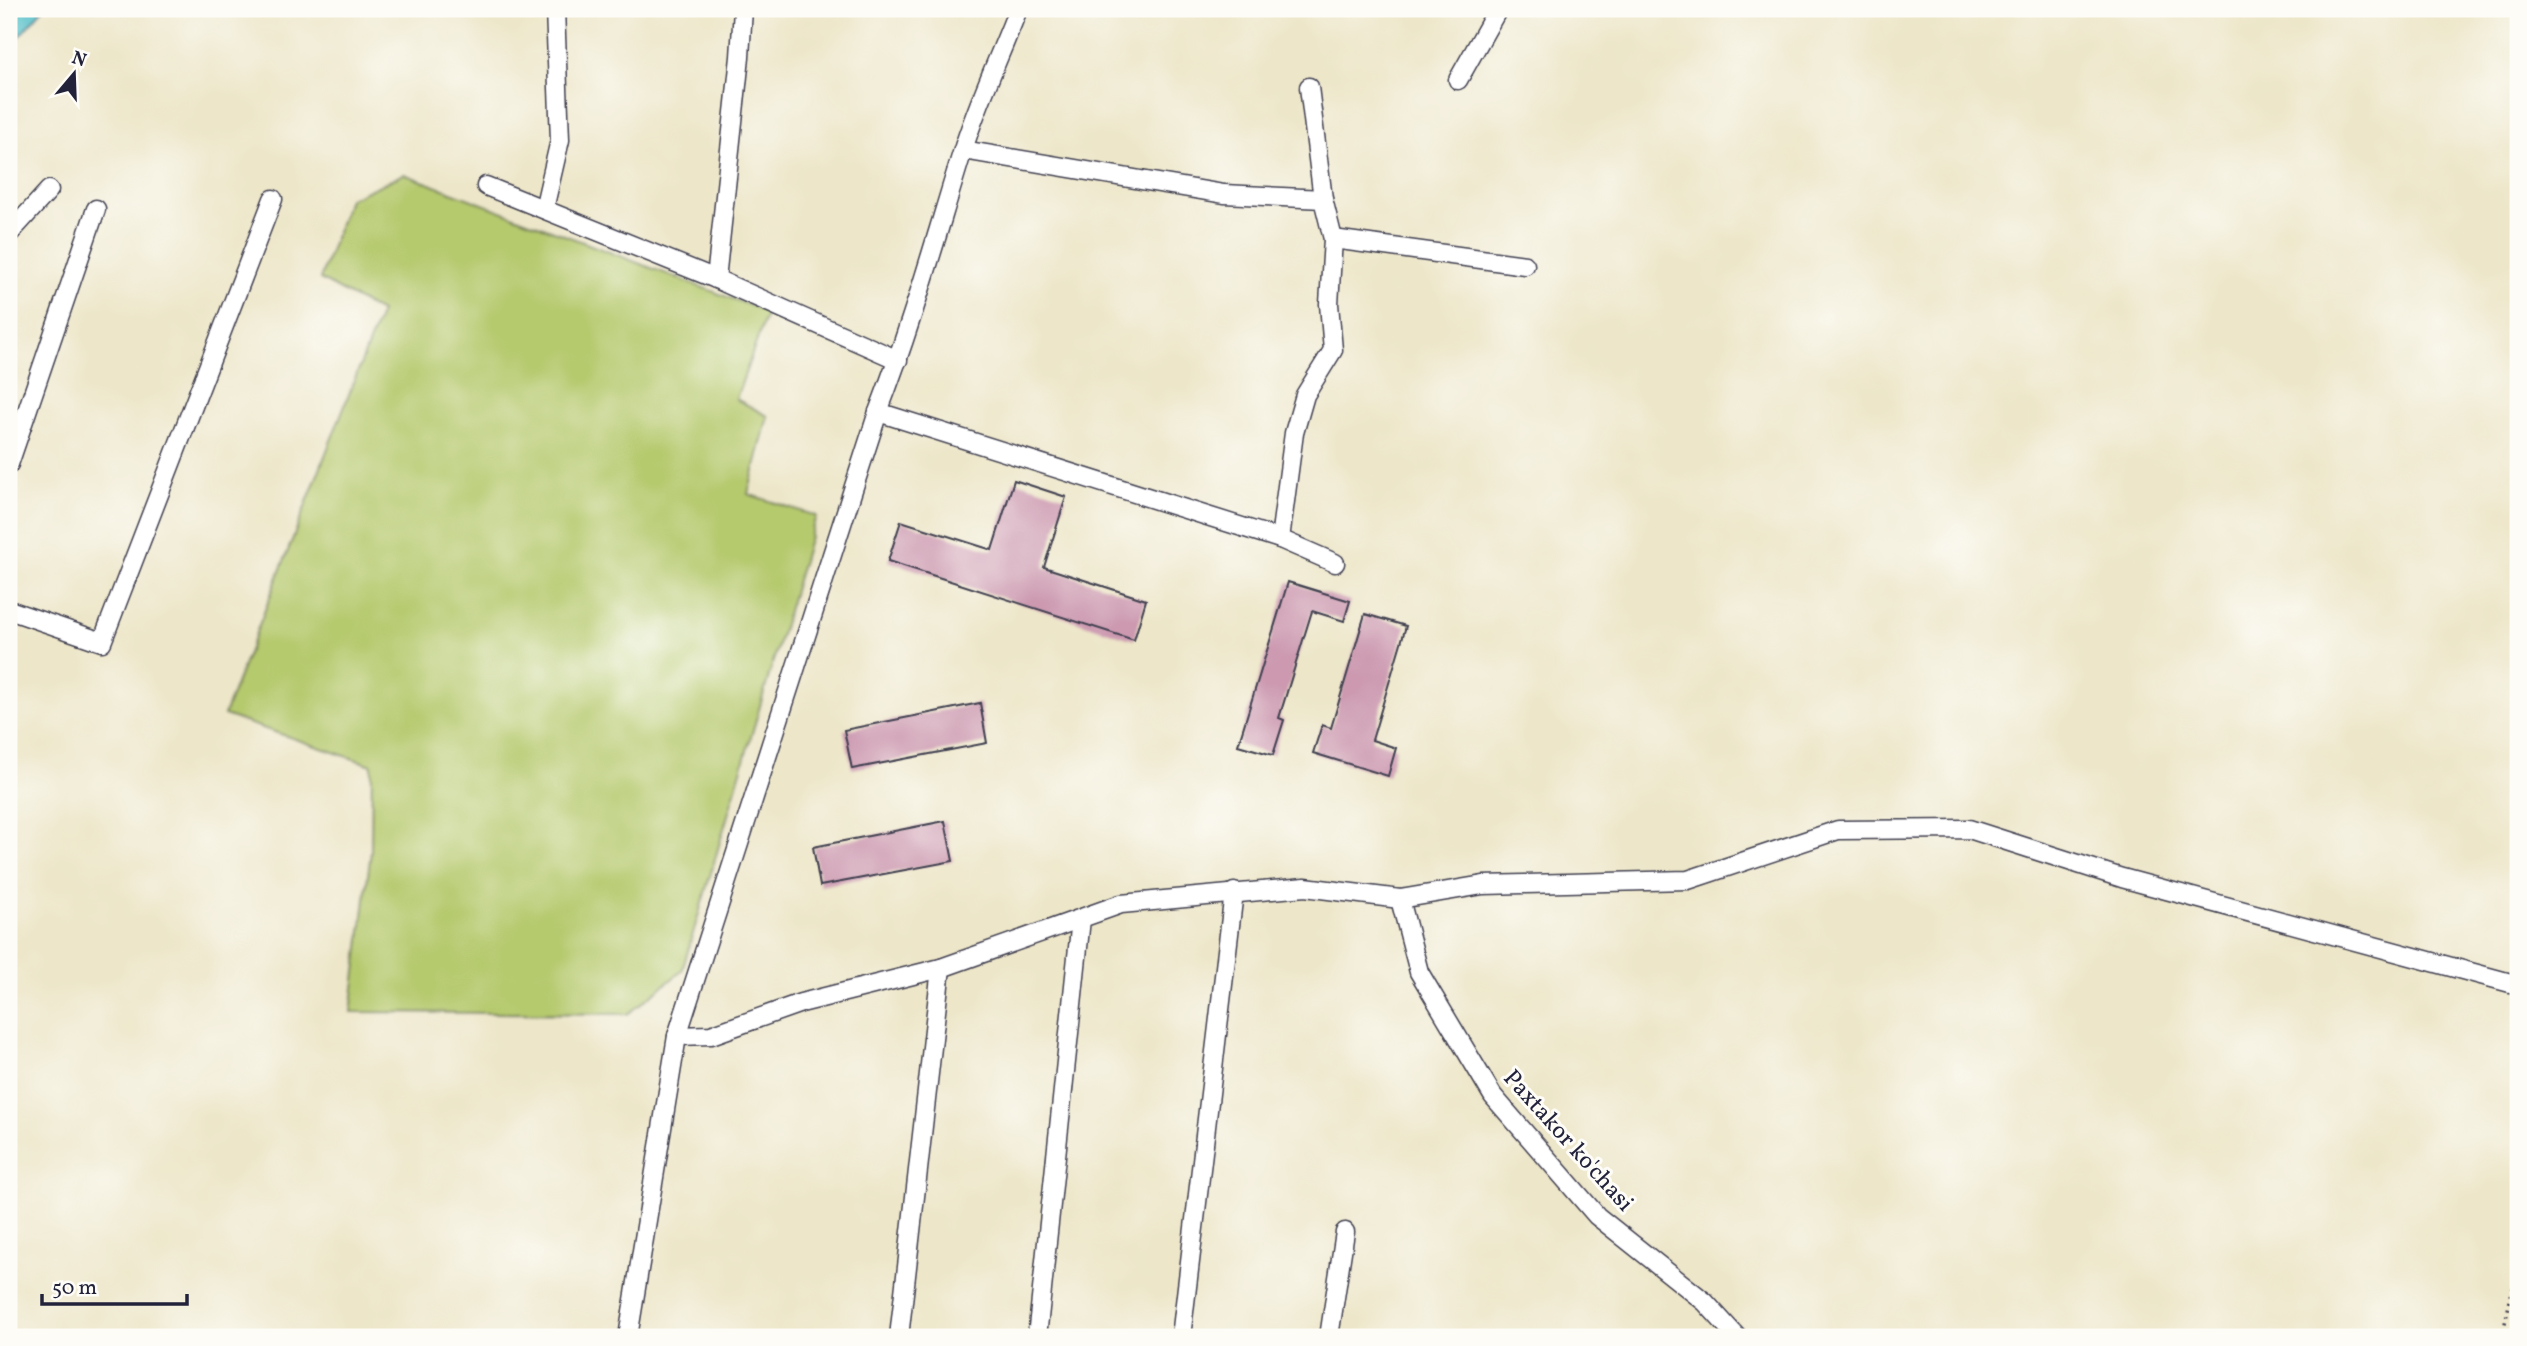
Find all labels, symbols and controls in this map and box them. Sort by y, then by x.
north arrow [38,38,108,108]
text: N [68,45,90,74]
street label: Paxtakor ko'chasi [1494,1063,1641,1220]
scale bar [42,1262,187,1306]
text: 50 m [52,1274,97,1303]

